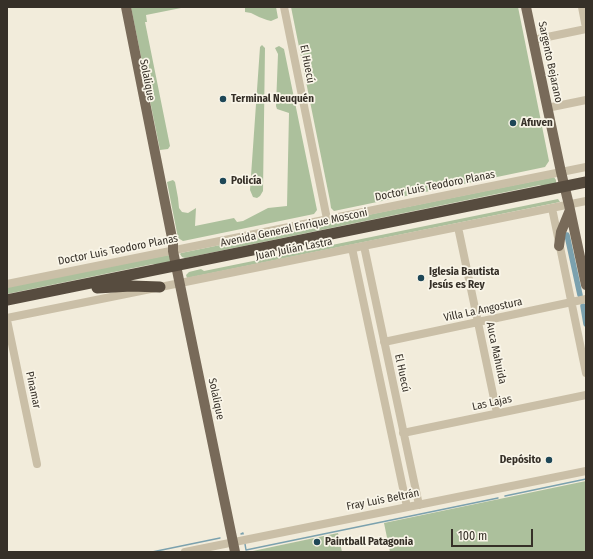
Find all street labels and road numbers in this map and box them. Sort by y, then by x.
street label: Sargento Bejarano [535,20,565,104]
street label: El Huecú [297,44,317,84]
street label: Solalique [137,58,157,102]
street label: Doctor Luis Teodoro Planas [374,168,496,204]
street label: Avenida General Enrique Mosconi [219,206,369,250]
street label: Doctor Luis Teodoro Planas [57,232,179,268]
street label: Juan Julián Lastra [254,235,334,263]
street label: Villa La Angostura [442,295,524,325]
street label: Auca Mahuida [483,321,509,385]
street label: El Huecú [392,353,412,393]
street label: Pinamar [23,370,43,410]
street label: Solalique [205,377,227,421]
street label: Las Lajas [471,392,513,414]
street label: Fray Luis Beltrán [346,486,420,514]

